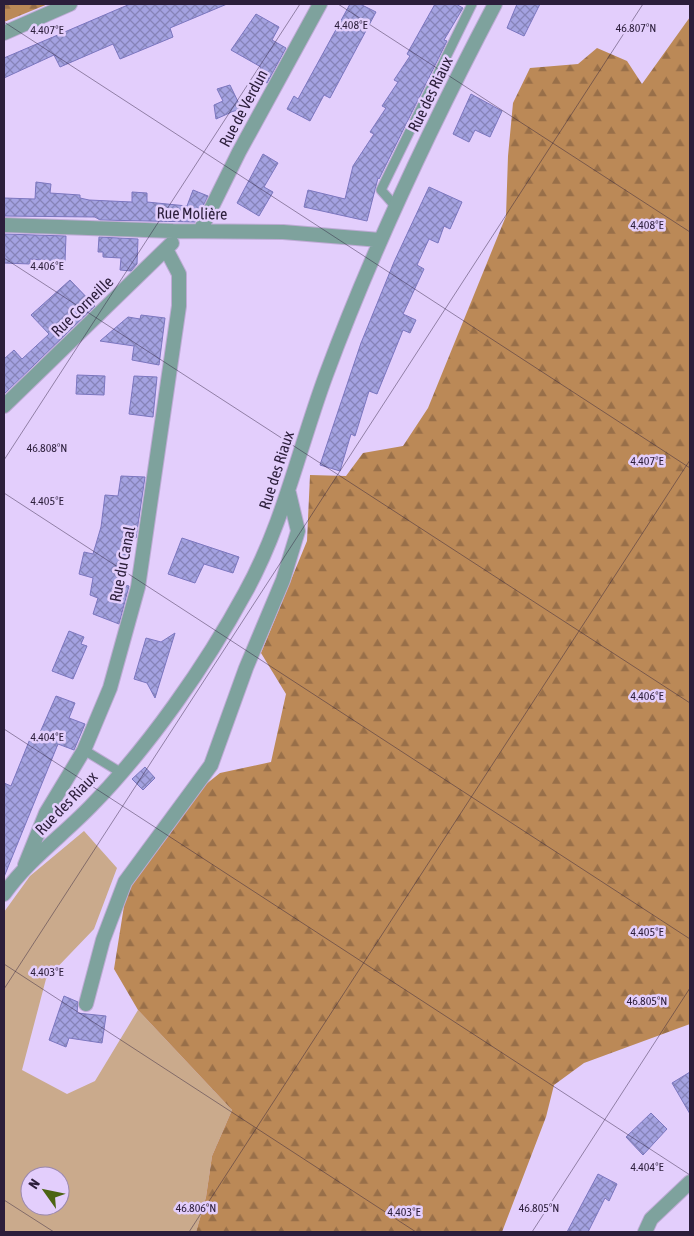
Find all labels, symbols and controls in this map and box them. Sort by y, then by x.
text: 4.408°E [334,18,368,32]
text: 46.807°N [616,21,656,35]
text: 4.407°E [30,23,64,37]
street label: Rue des Riaux [404,53,456,134]
street label: Rue de Verdun [215,66,271,150]
street label: Rue Molière [157,203,227,223]
text: 4.408°E [630,218,664,232]
text: 4.406°E [30,259,64,273]
street label: Rue Corneille [47,272,117,340]
street label: Rue des Riaux [255,428,297,511]
text: 46.808°N [27,441,67,455]
text: 4.407°E [630,454,664,468]
text: 4.405°E [30,494,64,508]
street label: Rue du Canal [106,524,138,603]
text: 4.406°E [630,689,664,703]
text: 4.404°E [30,730,64,744]
street label: Rue des Riaux [31,767,101,838]
text: 4.405°E [630,925,664,939]
text: 4.403°E [30,965,64,979]
text: 46.805°N [627,994,667,1008]
text: 4.404°E [630,1160,664,1174]
north arrow [20,1166,70,1216]
text: N [25,1176,43,1192]
text: 46.806°N [176,1201,216,1215]
text: 46.805°N [519,1201,559,1215]
text: 4.403°E [387,1205,421,1219]

